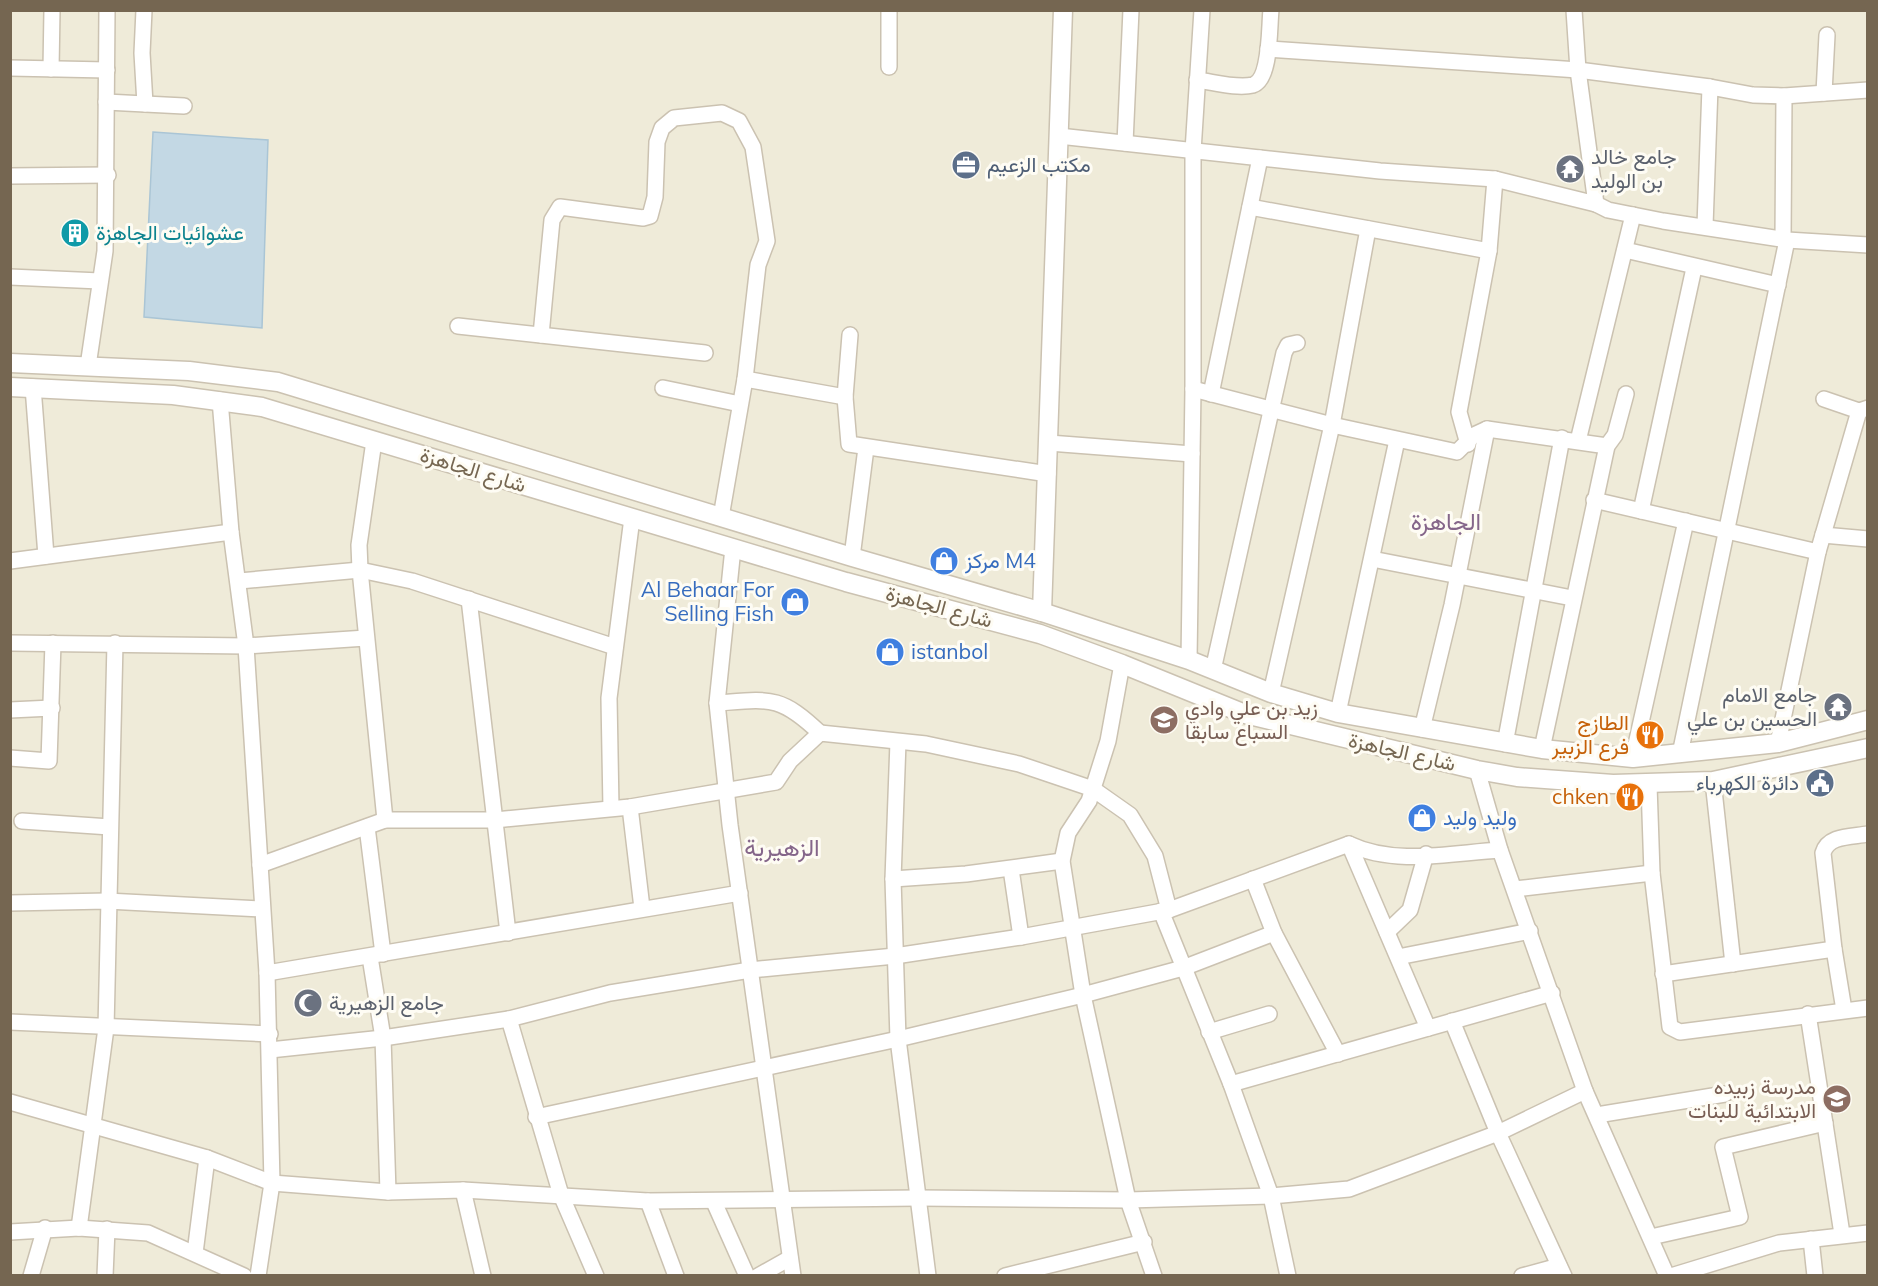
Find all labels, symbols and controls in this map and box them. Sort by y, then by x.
place label: جامع خالد بن الوليد [1591,143,1677,194]
office icon: مكتب الزعيم [950,149,982,181]
place label: مكتب الزعيم [987,151,1091,179]
temple icon: جامع خالد بن الوليد [1554,153,1586,185]
building icon: عشوائيات الجاهزة [59,217,91,249]
place label: عشوائيات الجاهزة [96,219,244,246]
street label: شارع الجاهزة [417,441,529,499]
district label: الجاهزة [1411,506,1481,537]
shop icon: مركز M4 [928,545,960,577]
place label: مركز M4 [964,547,1036,574]
place label: Al Behaar For Selling Fish [641,576,774,626]
street label: شارع الجاهزة [883,579,995,635]
shop icon: Al Behaar For Selling Fish [779,586,811,618]
shop icon: istanbol [874,636,906,668]
place label: istanbol [911,638,988,664]
place label: جامع الامام الحسين بن علي [1687,681,1817,736]
temple icon: جامع الامام الحسين بن علي [1822,691,1854,723]
place label: زيد بن علي وادي السباع سابقا [1185,694,1318,746]
school or university icon: زيد بن علي وادي السباع سابقا [1148,704,1180,736]
place label: الطازج فرع الزبير [1551,709,1629,761]
restaurant icon: الطازج فرع الزبير [1634,719,1666,751]
street label: شارع الجاهزة [1346,726,1458,778]
public building icon: دائرة الكهرباء [1804,767,1836,799]
place label: دائرة الكهرباء [1696,769,1799,796]
restaurant icon: chken [1614,781,1646,813]
place label: chken [1552,783,1609,809]
shop icon: وليد وليد [1406,802,1438,834]
place label: وليد وليد [1443,804,1517,831]
district label: الزهيرية [744,832,820,863]
mosque icon: جامع الزهيرية [292,987,324,1019]
place label: جامع الزهيرية [329,989,444,1017]
place label: مدرسة زبيده الابتدائية للبنات [1688,1073,1816,1123]
school or university icon: مدرسة زبيده الابتدائية للبنات [1821,1083,1853,1115]

